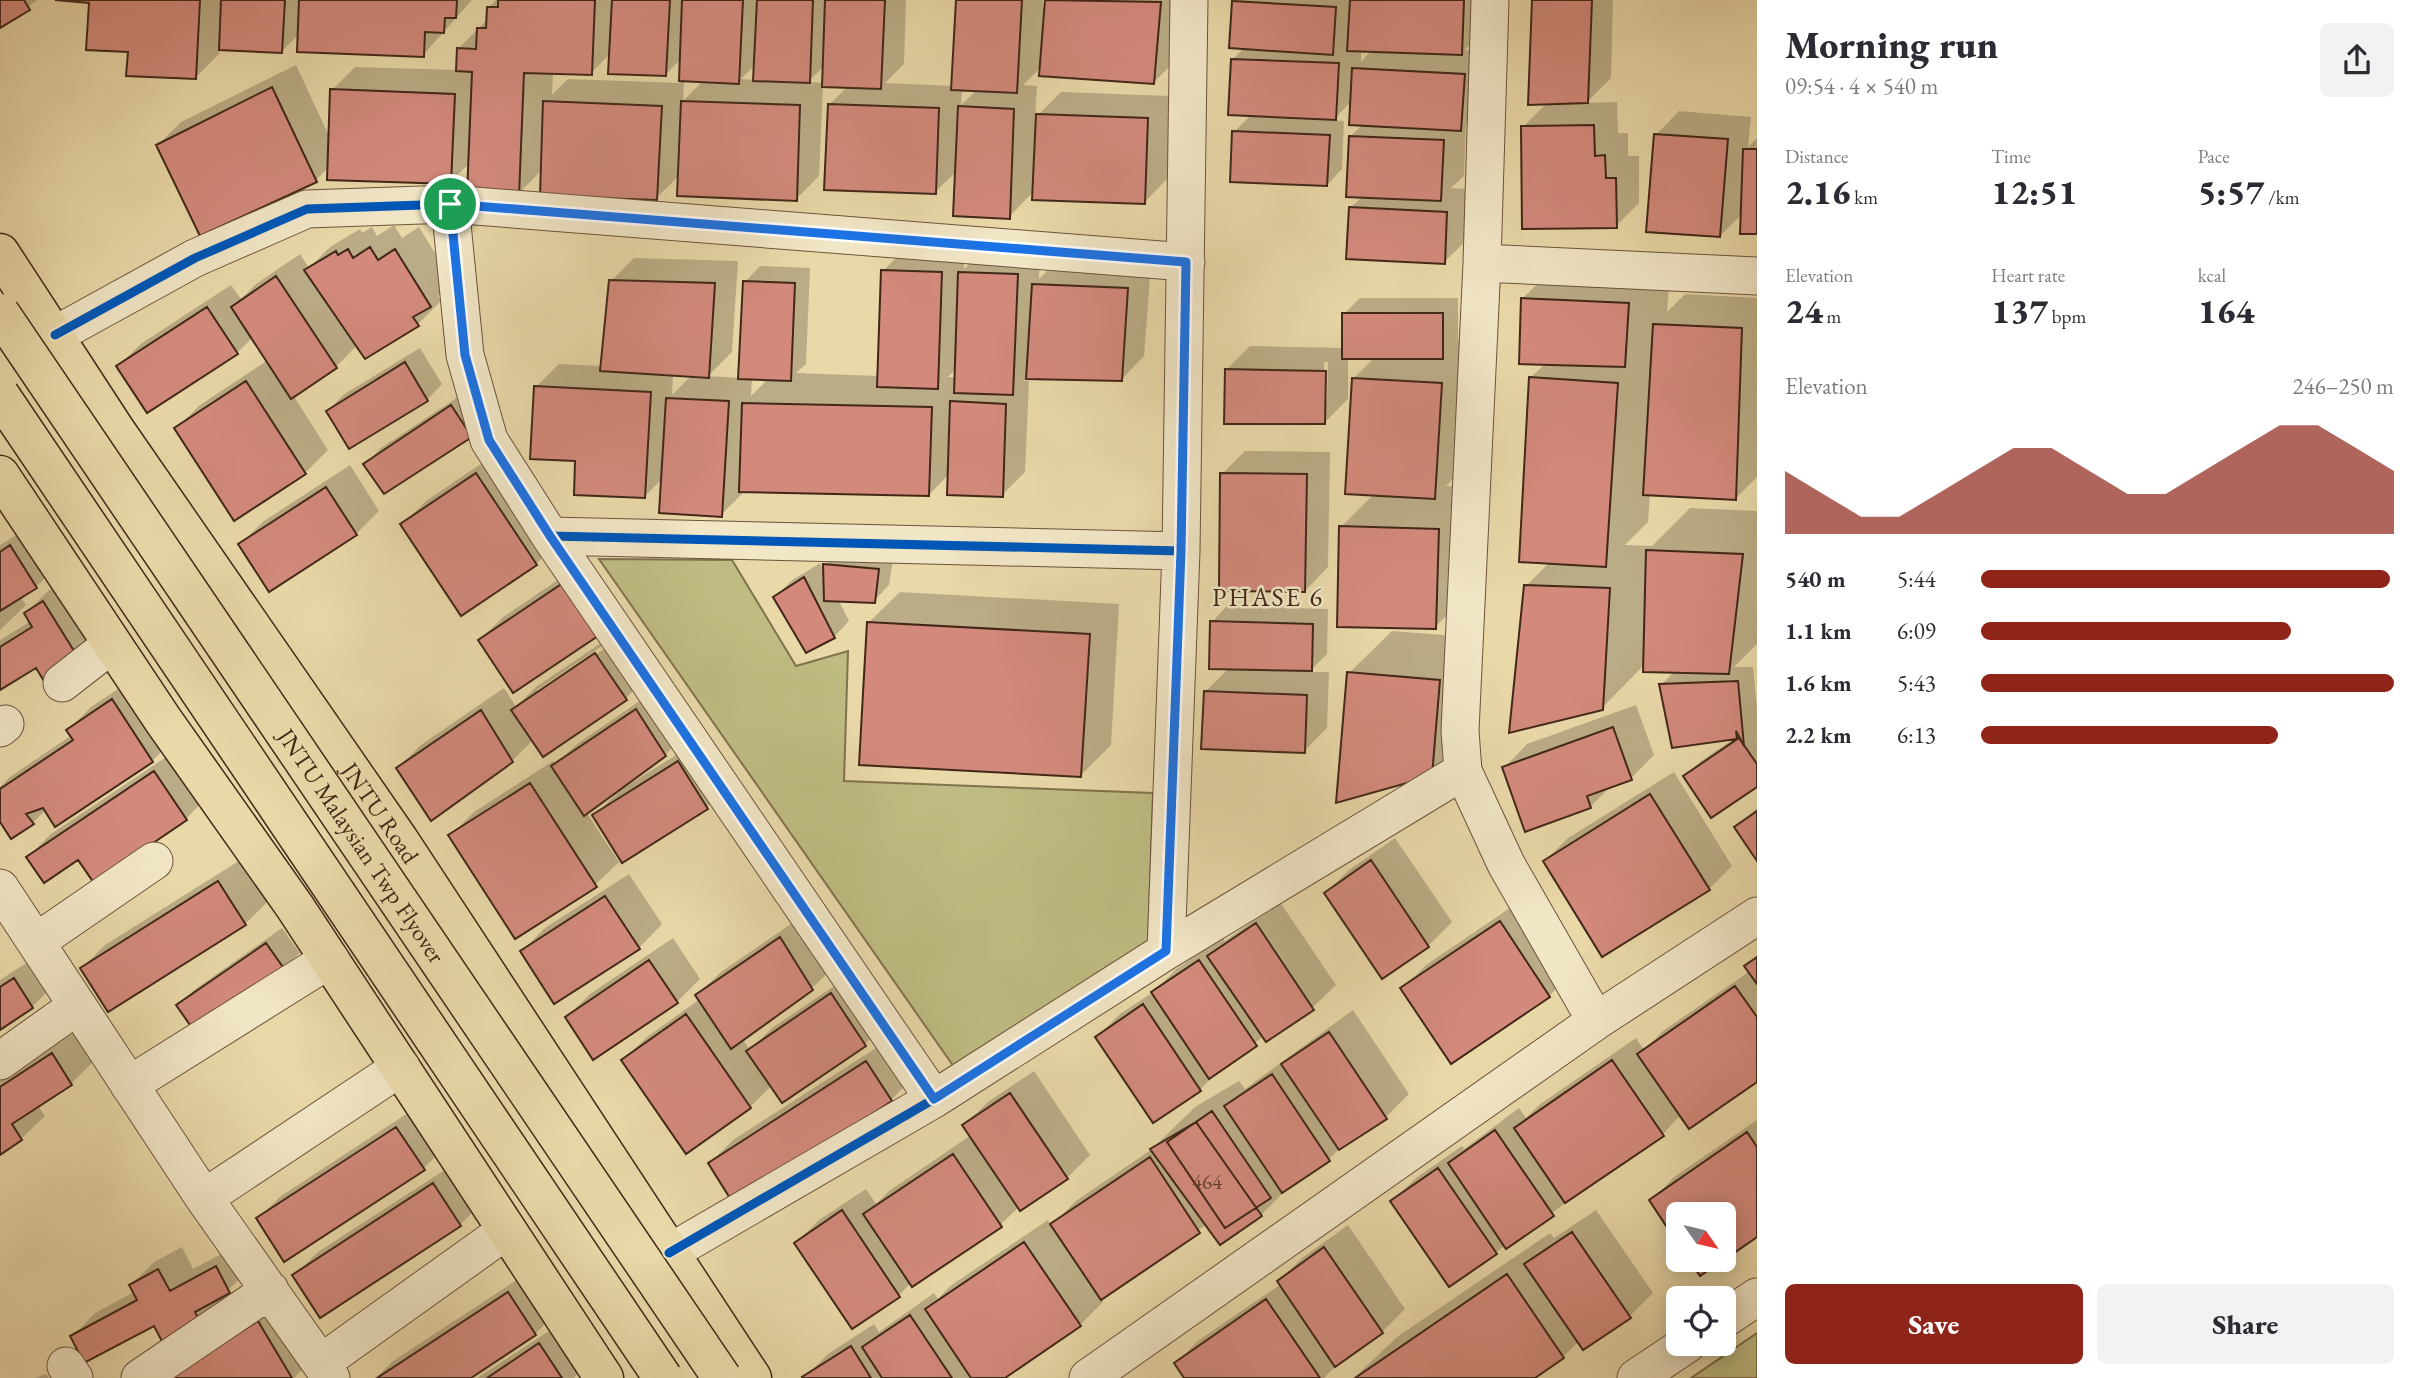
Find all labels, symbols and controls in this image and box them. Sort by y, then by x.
text: Morning run [1785,20,1998,69]
button: share [2320,23,2394,97]
text: 09:54 · 4 × 540 m [1785,71,1938,101]
text: Distance [1785,144,1848,169]
text: Time [1991,144,2031,169]
text: Pace [2198,144,2230,169]
text: 2.16 [1785,169,1851,214]
text: 12:51 [1991,169,2077,214]
text: 5:57 [2198,169,2264,214]
pin [420,174,480,234]
icon: arrive [431,185,469,223]
text: km [1851,185,1878,210]
text: /km [2264,185,2300,210]
text: Elevation [1785,263,1853,288]
text: Heart rate [1991,263,2065,288]
text: kcal [2198,263,2226,288]
text: 24 [1785,288,1823,333]
text: 137 [1991,288,2048,333]
text: 164 [2198,288,2254,333]
text: m [1823,304,1841,329]
text: bpm [2048,304,2086,329]
text: Elevation [1785,371,1868,401]
text: 246–250 m [2293,371,2394,401]
text: 540 m [1785,564,1846,594]
text: 5:44 [1897,564,1936,594]
district label: PHASE 6 [1212,580,1324,614]
text: 1.1 km [1785,616,1852,646]
text: 6:09 [1897,616,1936,646]
text: 1.6 km [1785,668,1852,698]
text: 5:43 [1897,668,1936,698]
text: 2.2 km [1785,720,1852,750]
text: 6:13 [1897,720,1936,750]
street label: JNTU Malaysian Twp Flyover [270,721,452,969]
street label: JNTU Road [334,755,427,870]
house number: 464 [1192,1168,1223,1195]
north arrow [1666,1202,1736,1272]
map controls [1666,1202,1736,1356]
button: Save [1785,1284,2083,1364]
button: Share [2097,1284,2394,1364]
button: locate [1666,1286,1736,1356]

